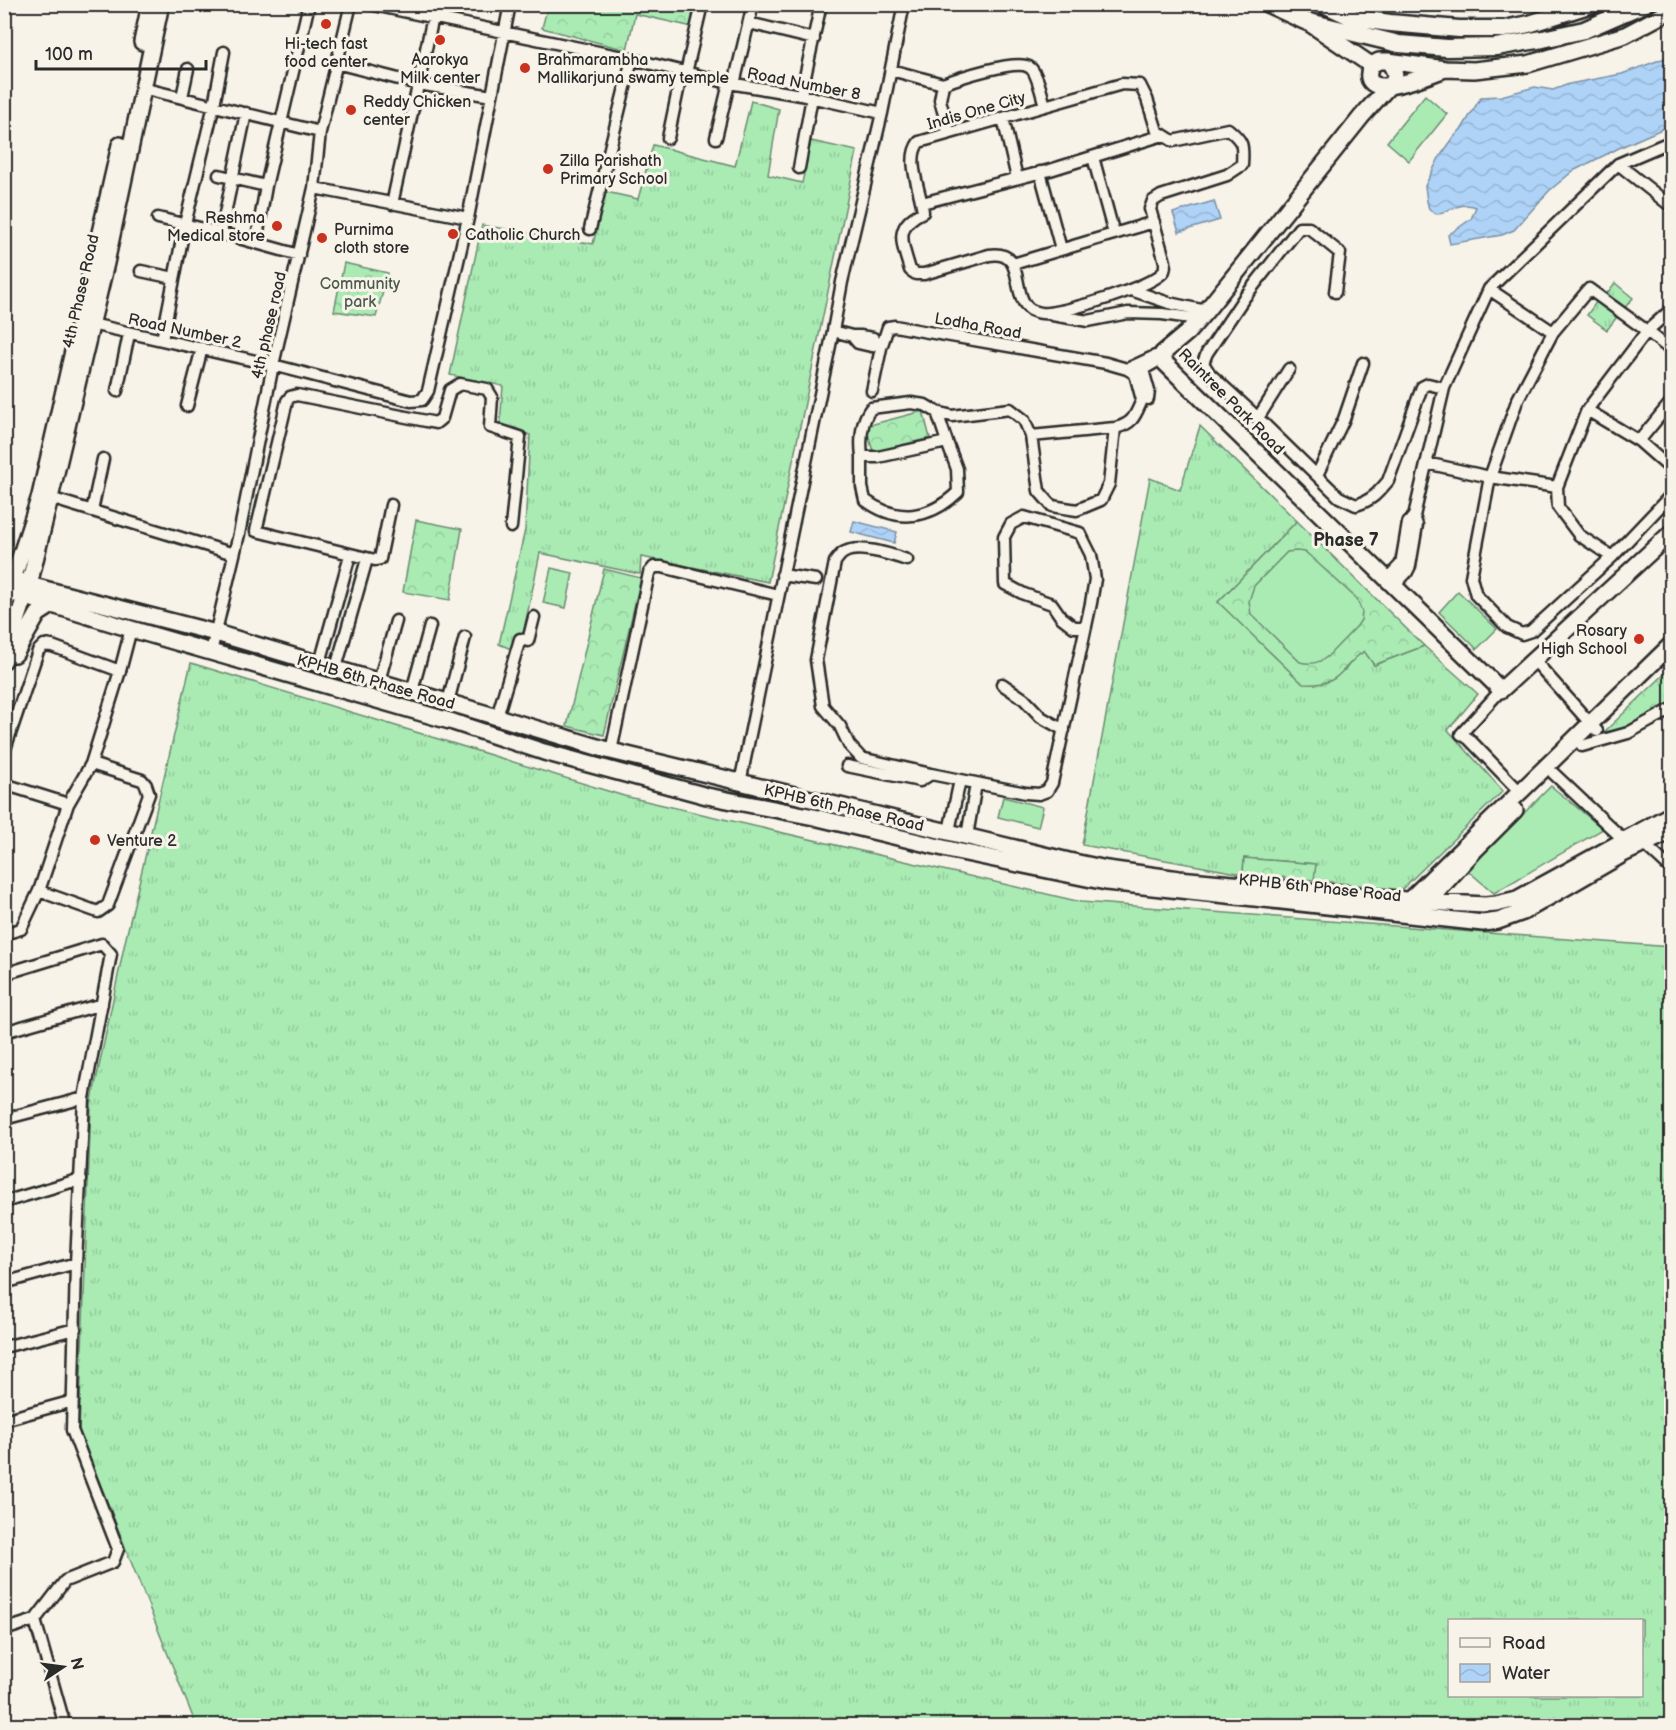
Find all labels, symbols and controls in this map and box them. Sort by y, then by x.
marker: Hi-tech fast food center [319,17,333,31]
scale bar [36,33,206,71]
marker: Aarokya Milk center [433,33,447,47]
place label: Hi-tech fast food center [284,35,368,72]
text: 100 m [45,44,93,65]
place label: Aarokya Milk center [400,51,480,88]
place label: Brahmarambha Mallikarjuna swamy temple [537,51,729,88]
marker: Brahmarambha Mallikarjuna swamy temple [518,61,532,75]
street label: Road Number 8 [745,64,862,105]
street label: Indis One City [925,88,1029,135]
place label: Reddy Chicken center [363,93,471,130]
marker: Reddy Chicken center [344,103,358,117]
place label: Zilla Parishath Primary School [559,152,667,189]
marker: Zilla Parishath Primary School [541,162,555,176]
place label: Reshma Medical store [167,209,265,246]
marker: Reshma Medical store [270,219,284,233]
place label: Purnima cloth store [334,221,410,258]
place label: Catholic Church [465,226,580,245]
marker: Catholic Church [446,227,460,241]
marker: Purnima cloth store [315,231,329,245]
street label: 4th Phase Road [59,233,104,350]
street label: 4th phase road [248,270,291,381]
park label: Community park [320,275,401,312]
street label: Lodha Road [933,309,1023,343]
street label: Road Number 2 [126,310,244,353]
street label: Raintree Park Road [1174,345,1288,459]
district label: Phase 7 [1313,530,1379,551]
place label: Rosary High School [1541,622,1628,659]
marker: Rosary High School [1632,632,1646,646]
street label: KPHB 6th Phase Road [294,651,457,714]
street label: KPHB 6th Phase Road [762,781,926,836]
place label: Venture 2 [107,832,177,851]
marker: Venture 2 [88,833,102,847]
street label: KPHB 6th Phase Road [1237,870,1402,906]
legend [1448,1619,1643,1697]
text: Road [1502,1633,1546,1654]
north arrow [33,1637,93,1697]
text: N [66,1656,87,1672]
text: Water [1502,1663,1550,1684]

